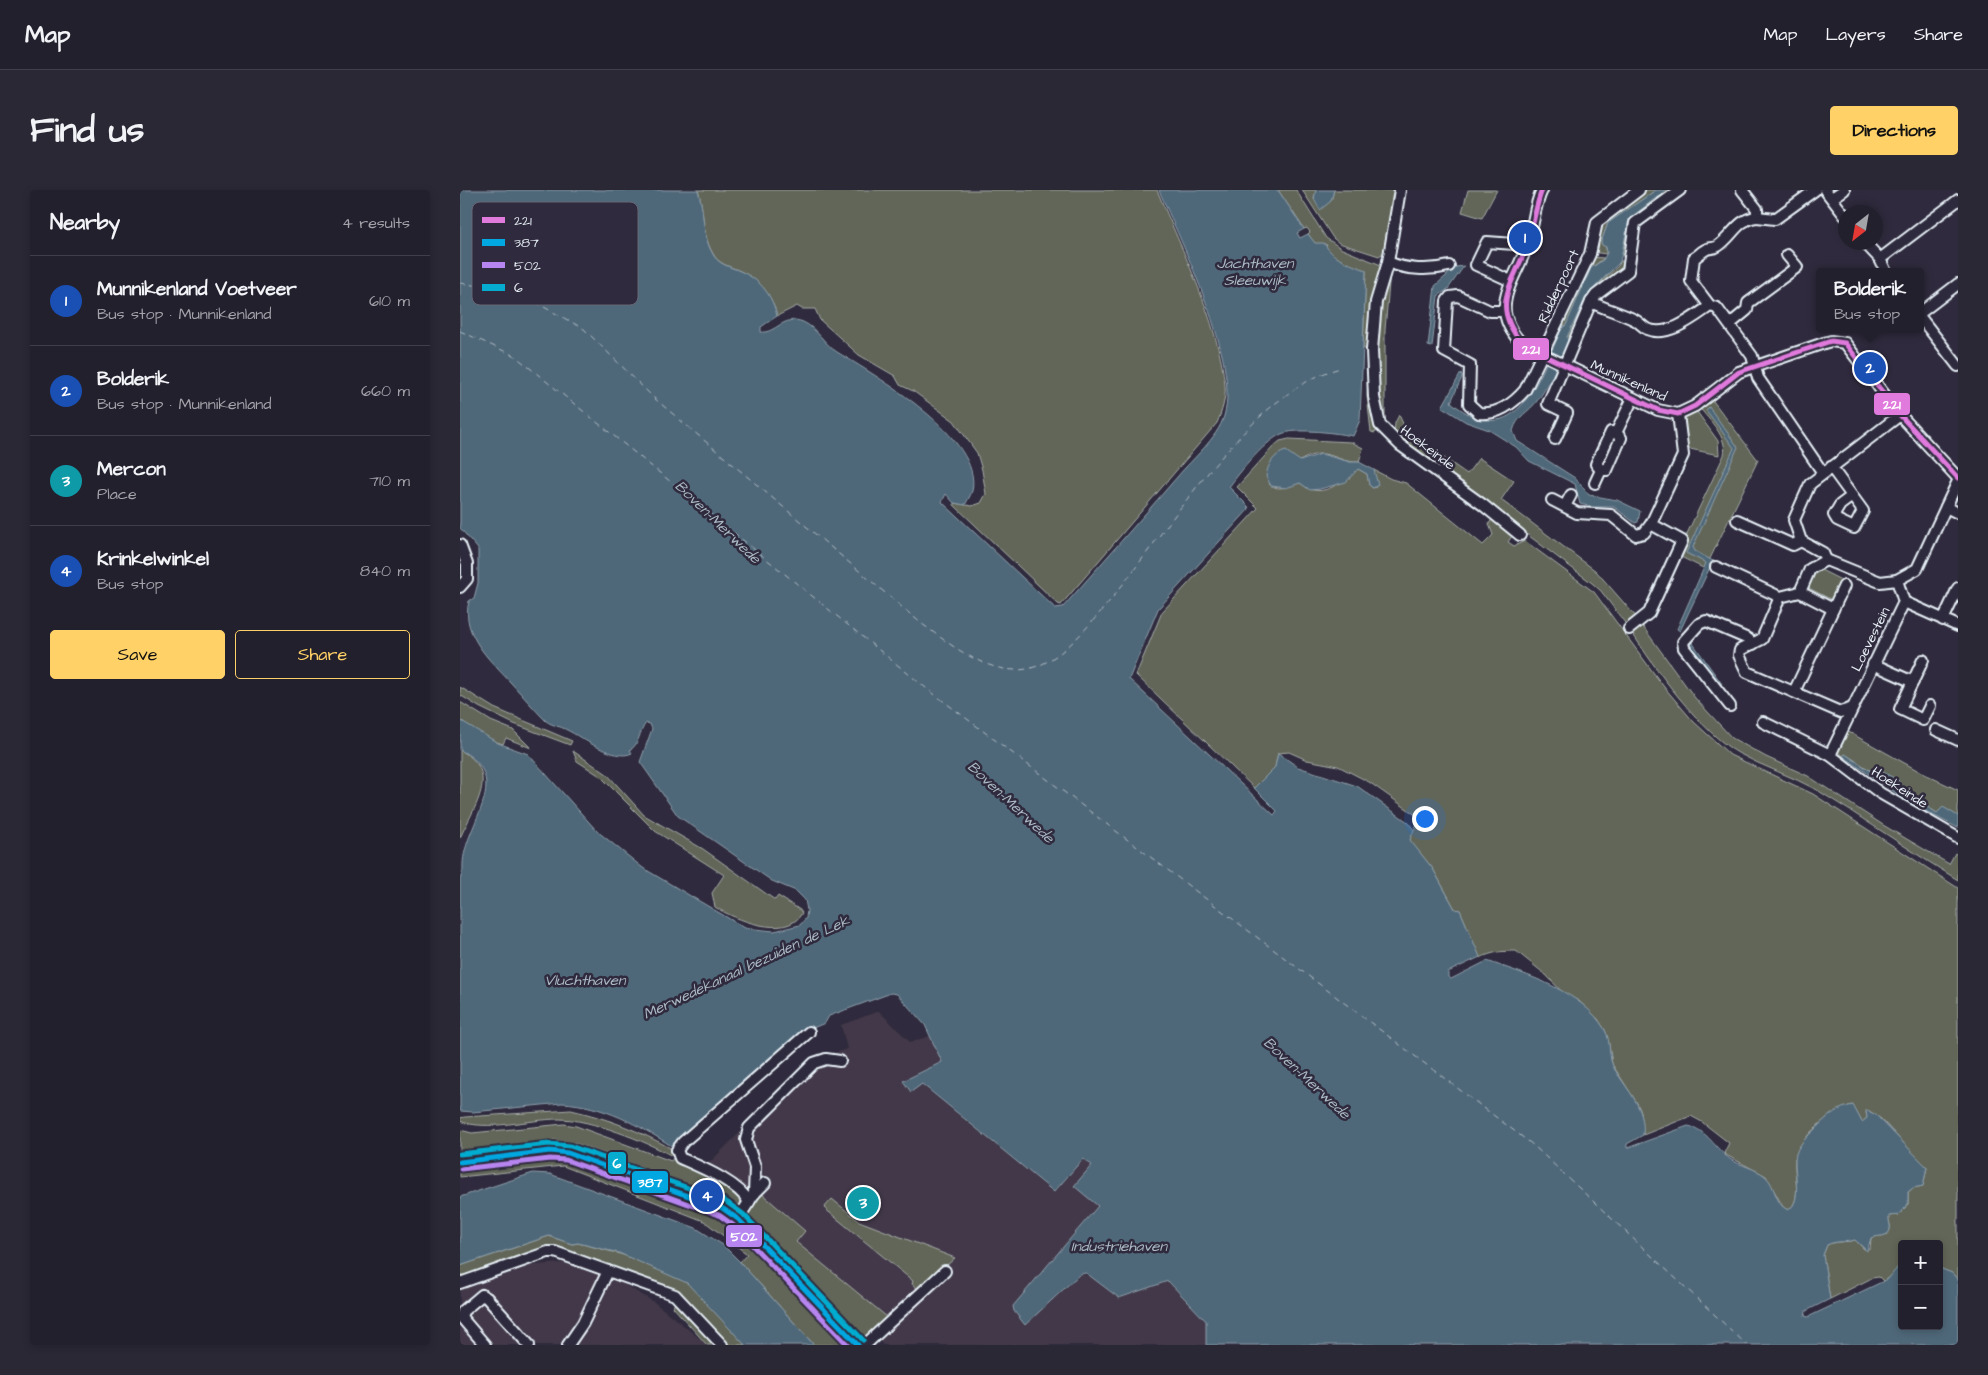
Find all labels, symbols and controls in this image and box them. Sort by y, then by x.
text: Map [25,18,70,52]
text: Map [1763,22,1797,47]
text: Layers [1825,22,1886,47]
text: Share [1914,22,1963,47]
text: Find us [30,106,144,155]
button: Directions [1830,106,1958,155]
legend [472,202,638,305]
north arrow [1838,205,1883,250]
text: Nearby [50,208,120,237]
text: 221 [514,211,532,231]
text: 4 results [342,212,410,234]
pin: 1 [1509,219,1541,257]
text: 387 [514,233,539,253]
street label: Ridderpoort [1533,246,1585,326]
water label: Jachthaven Sleeuwijk [1216,253,1295,291]
text: 502 [514,256,541,276]
popup [1816,268,1924,333]
text: Munnikenland Voetveer [97,276,297,303]
text: Bolderik [1834,276,1906,303]
text: 6 [514,278,523,298]
text: 1 [65,290,67,312]
text: 610 m [369,290,410,312]
text: Bus stop · Munnikenland [97,303,272,325]
text: Bus stop [1834,303,1900,325]
line badge: 221 [1512,337,1550,361]
text: 221 [1521,340,1540,360]
pin: 2 [1854,349,1886,387]
street label: Munnikenland [1587,355,1670,407]
text: Bolderik [97,366,169,393]
text: 2 [61,380,71,402]
text: 660 m [361,380,410,402]
line badge: 221 [1873,392,1911,416]
text: Bus stop · Munnikenland [97,393,272,415]
text: 221 [1882,395,1901,415]
street label: Hoekeinde [1396,421,1459,475]
text: Mercon [97,456,166,483]
text: 3 [62,470,70,492]
text: 710 m [369,470,410,492]
water label: Boven-Merwede [670,476,766,569]
text: Place [97,483,137,505]
text: Krinkelwinkel [97,546,209,573]
text: 4 [61,560,71,582]
text: 840 m [360,560,410,582]
text: Bus stop [97,573,163,595]
street label: Loevestein [1847,604,1895,675]
button: Save [50,630,225,679]
button: Share [235,630,410,679]
water label: Boven-Merwede [963,756,1059,849]
street label: Hoekeinde [1867,762,1932,814]
your location [1412,806,1438,832]
water label: Merwedekanaal bezuiden de Lek [640,910,854,1025]
water label: Vluchthaven [545,970,627,991]
water label: Boven-Merwede [1259,1032,1355,1125]
line badge: 6 [607,1151,627,1175]
text: 6 [613,1154,622,1174]
line badge: 387 [631,1170,669,1194]
text: 387 [637,1173,663,1193]
pin: 4 [691,1177,723,1215]
pin: 3 [847,1184,879,1222]
line badge: 502 [725,1224,763,1248]
text: 502 [731,1227,758,1247]
water label: Industriehaven [1071,1236,1168,1257]
map controls [1898,1240,1943,1330]
button: + [1898,1240,1943,1285]
button: − [1898,1285,1943,1330]

